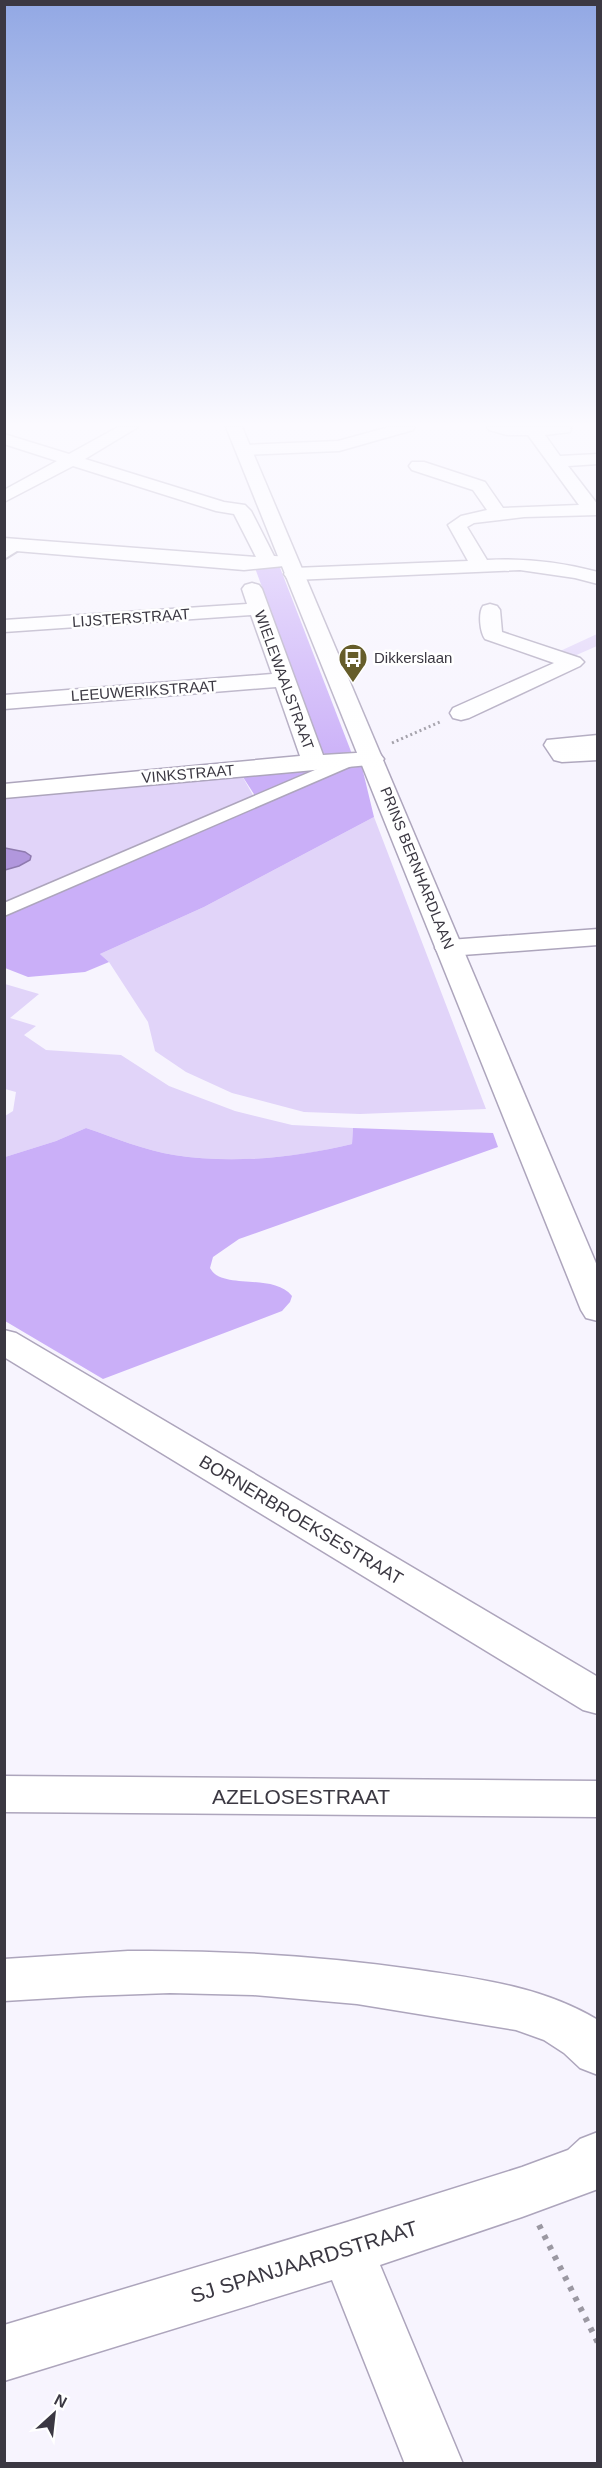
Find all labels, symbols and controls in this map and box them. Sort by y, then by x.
street label: LIJSTERSTRAAT [71,605,190,630]
street label: WIELEWAALSTRAAT [251,608,318,752]
bus stop icon: Dikkerslaan [337,642,369,684]
place label: Dikkerslaan [374,649,452,666]
street label: LEEUWERIKSTRAAT [70,677,218,704]
street label: VINKSTRAAT [141,761,235,786]
street label: PRINS BERNHARDLAAN [377,784,458,951]
street label: BORNERBROEKSESTRAAT [196,1451,406,1589]
street label: AZELOSESTRAAT [212,1785,390,1808]
street label: SJ SPANJAARDSTRAAT [188,2216,420,2307]
north arrow [24,2384,84,2444]
text: N [52,2391,70,2411]

